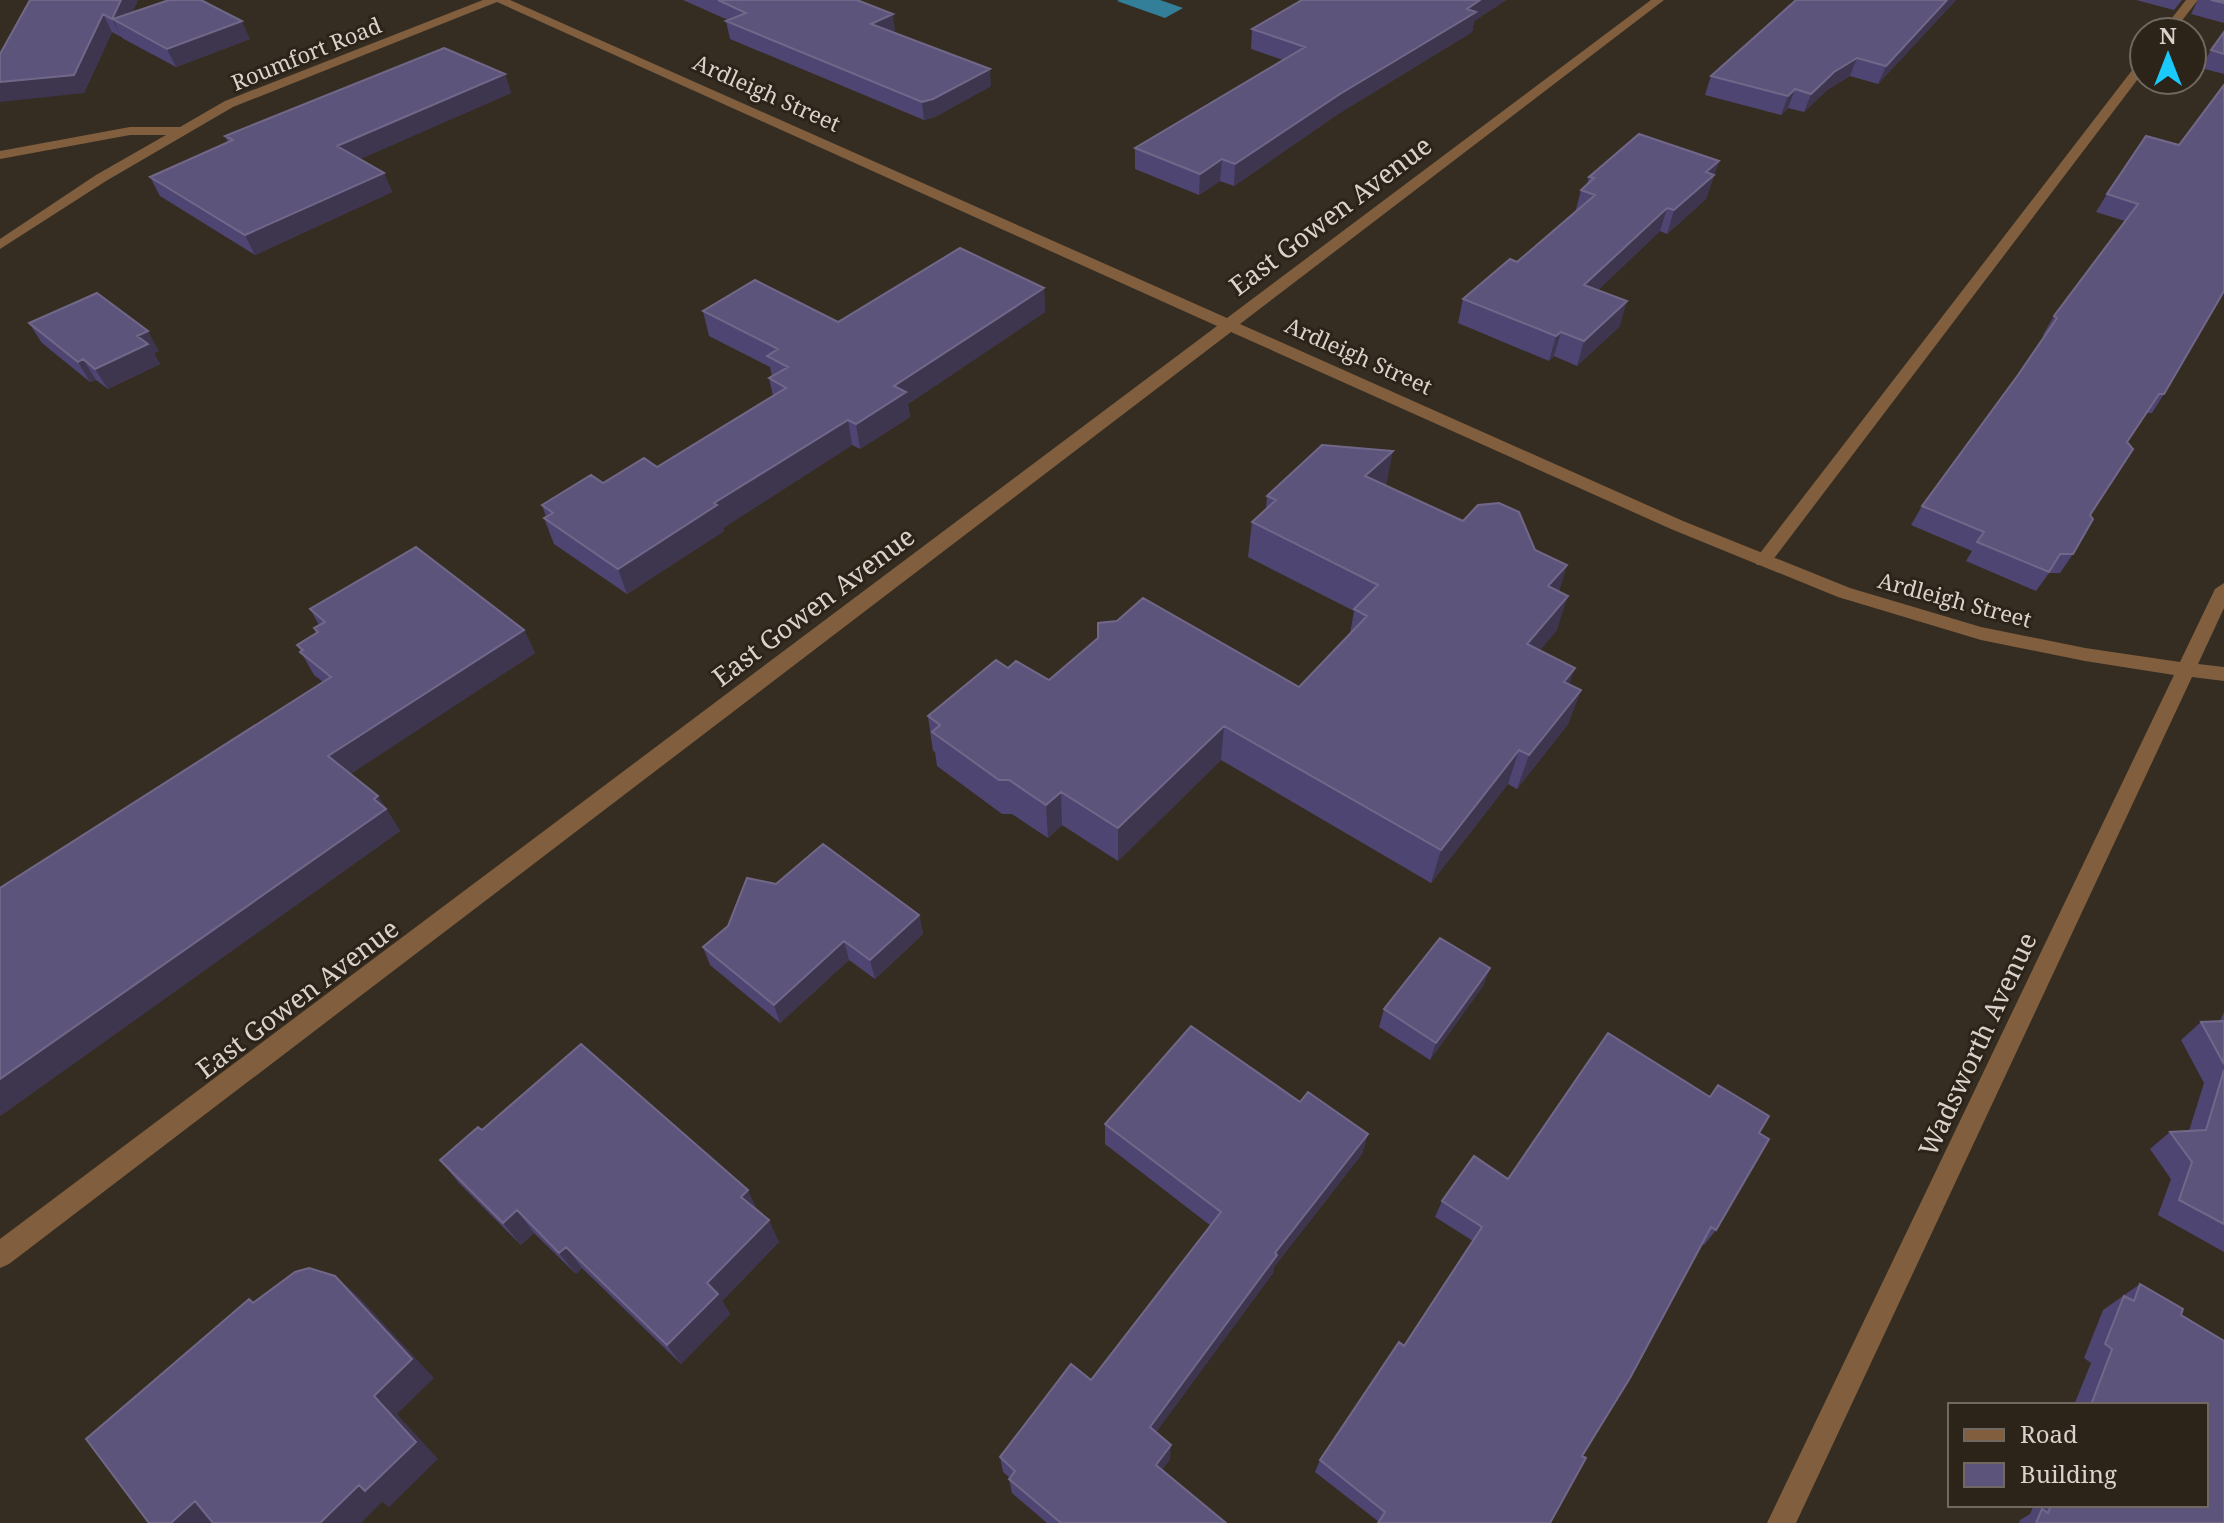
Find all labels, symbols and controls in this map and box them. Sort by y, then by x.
street label: Roumfort Road [226,9,386,97]
north arrow [2128,16,2208,96]
text: N [2159,20,2177,50]
street label: Ardleigh Street [689,46,845,138]
street label: East Gowen Avenue [1221,127,1439,303]
street label: Ardleigh Street [1281,309,1437,401]
street label: East Gowen Avenue [704,518,922,694]
street label: Ardleigh Street [1875,564,2035,634]
street label: East Gowen Avenue [188,910,406,1086]
street label: Wadsworth Avenue [1909,926,2045,1162]
legend [1948,1403,2208,1507]
text: Road [2020,1417,2078,1450]
text: Building [2020,1457,2117,1490]

